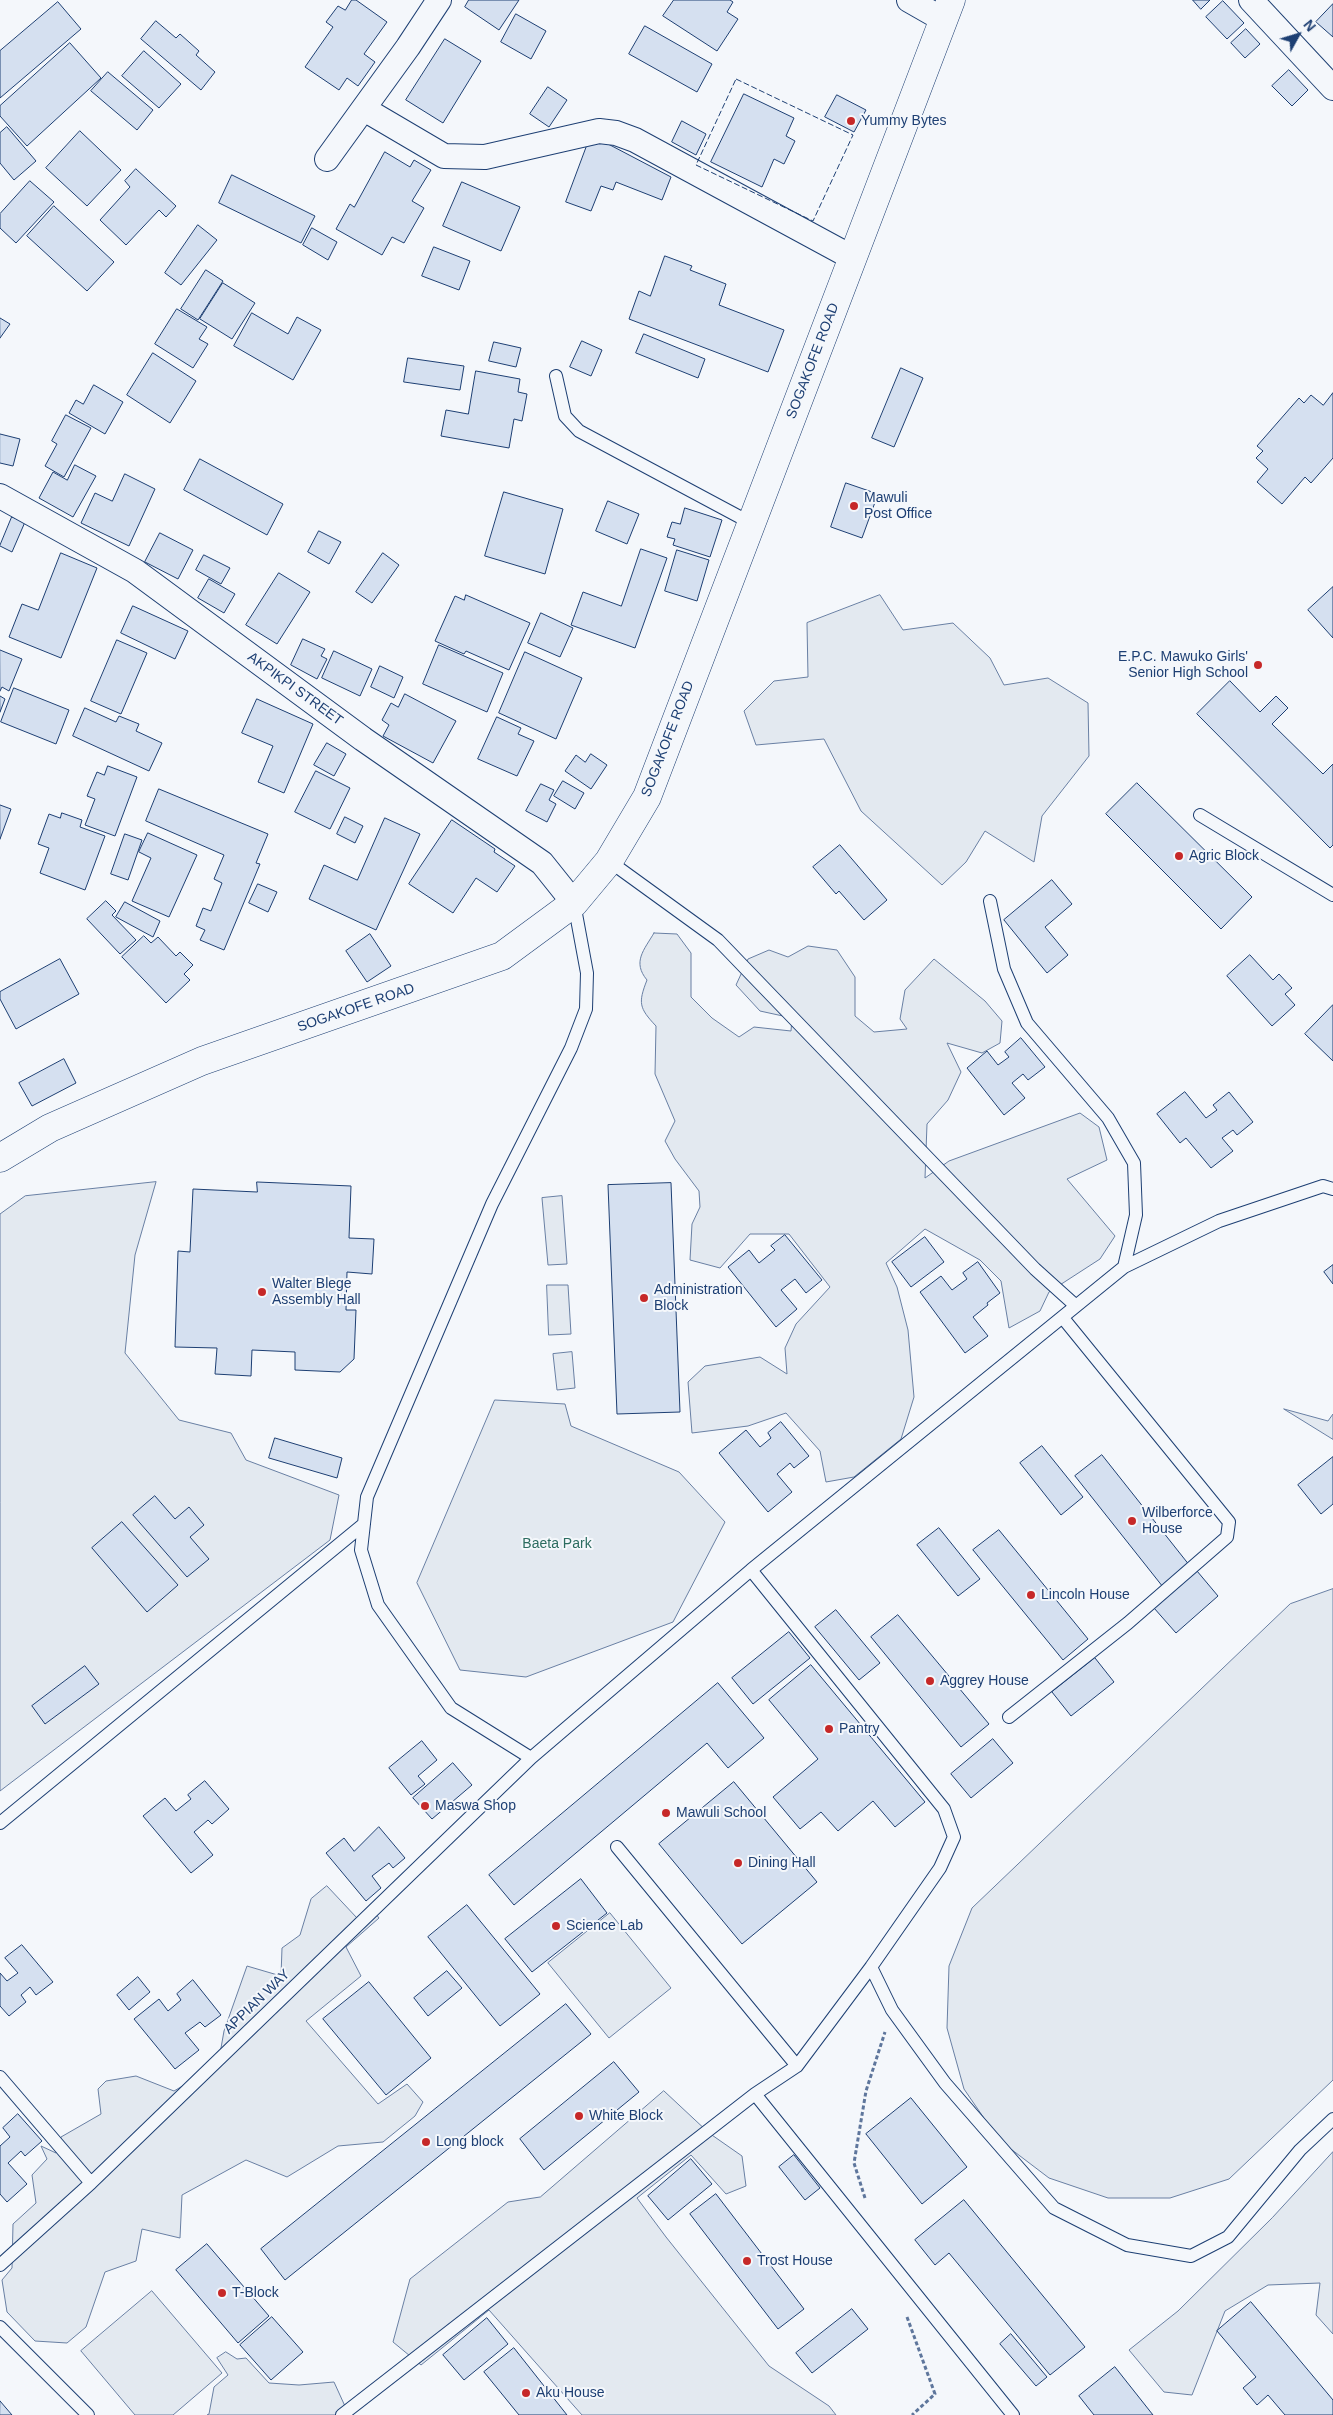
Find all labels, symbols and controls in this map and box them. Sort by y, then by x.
north arrow [1273,10,1323,60]
text: N [1300,17,1319,35]
place label: Yummy Bytes [861,113,947,129]
marker: Yummy Bytes [845,115,857,127]
street label: SOGAKOFE ROAD [783,301,843,421]
place label: Mawuli Post Office [864,490,932,522]
marker: Mawuli Post Office [848,500,860,512]
street label: AKPIKPI STREET [244,649,346,729]
place label: E.P.C. Mawuko Girls' Senior High School [1118,649,1248,682]
marker: E.P.C. Mawuko Girls' Senior High School [1252,659,1264,671]
street label: SOGAKOFE ROAD [638,679,698,799]
place label: Agric Block [1189,848,1259,864]
marker: Agric Block [1173,850,1185,862]
street label: SOGAKOFE ROAD [295,980,417,1036]
place label: Walter Blege Assembly Hall [272,1276,361,1308]
place label: Administration Block [654,1282,743,1314]
marker: Walter Blege Assembly Hall [256,1286,268,1298]
marker: Administration Block [638,1292,650,1304]
place label: Wilberforce House [1142,1505,1213,1538]
marker: Wilberforce House [1126,1515,1138,1527]
park label: Baeta Park [522,1536,592,1552]
place label: Lincoln House [1041,1587,1130,1603]
marker: Lincoln House [1025,1589,1037,1601]
place label: Aggrey House [940,1673,1029,1689]
marker: Aggrey House [924,1675,936,1687]
place label: Pantry [839,1721,879,1737]
marker: Pantry [823,1723,835,1735]
place label: Maswa Shop [435,1798,516,1814]
marker: Maswa Shop [419,1800,431,1812]
place label: Mawuli School [676,1805,766,1821]
marker: Mawuli School [660,1807,672,1819]
place label: Dining Hall [748,1855,816,1871]
marker: Dining Hall [732,1857,744,1869]
place label: Science Lab [566,1918,643,1934]
marker: Science Lab [550,1920,562,1932]
street label: APPIAN WAY [220,1966,294,2038]
place label: White Block [589,2108,663,2124]
marker: White Block [573,2110,585,2122]
place label: Long block [436,2134,504,2150]
marker: Long block [420,2136,432,2148]
place label: Trost House [757,2253,833,2269]
marker: Trost House [741,2255,753,2267]
place label: T-Block [232,2285,279,2301]
marker: T-Block [216,2287,228,2299]
place label: Aku House [536,2385,604,2401]
marker: Aku House [520,2387,532,2399]

